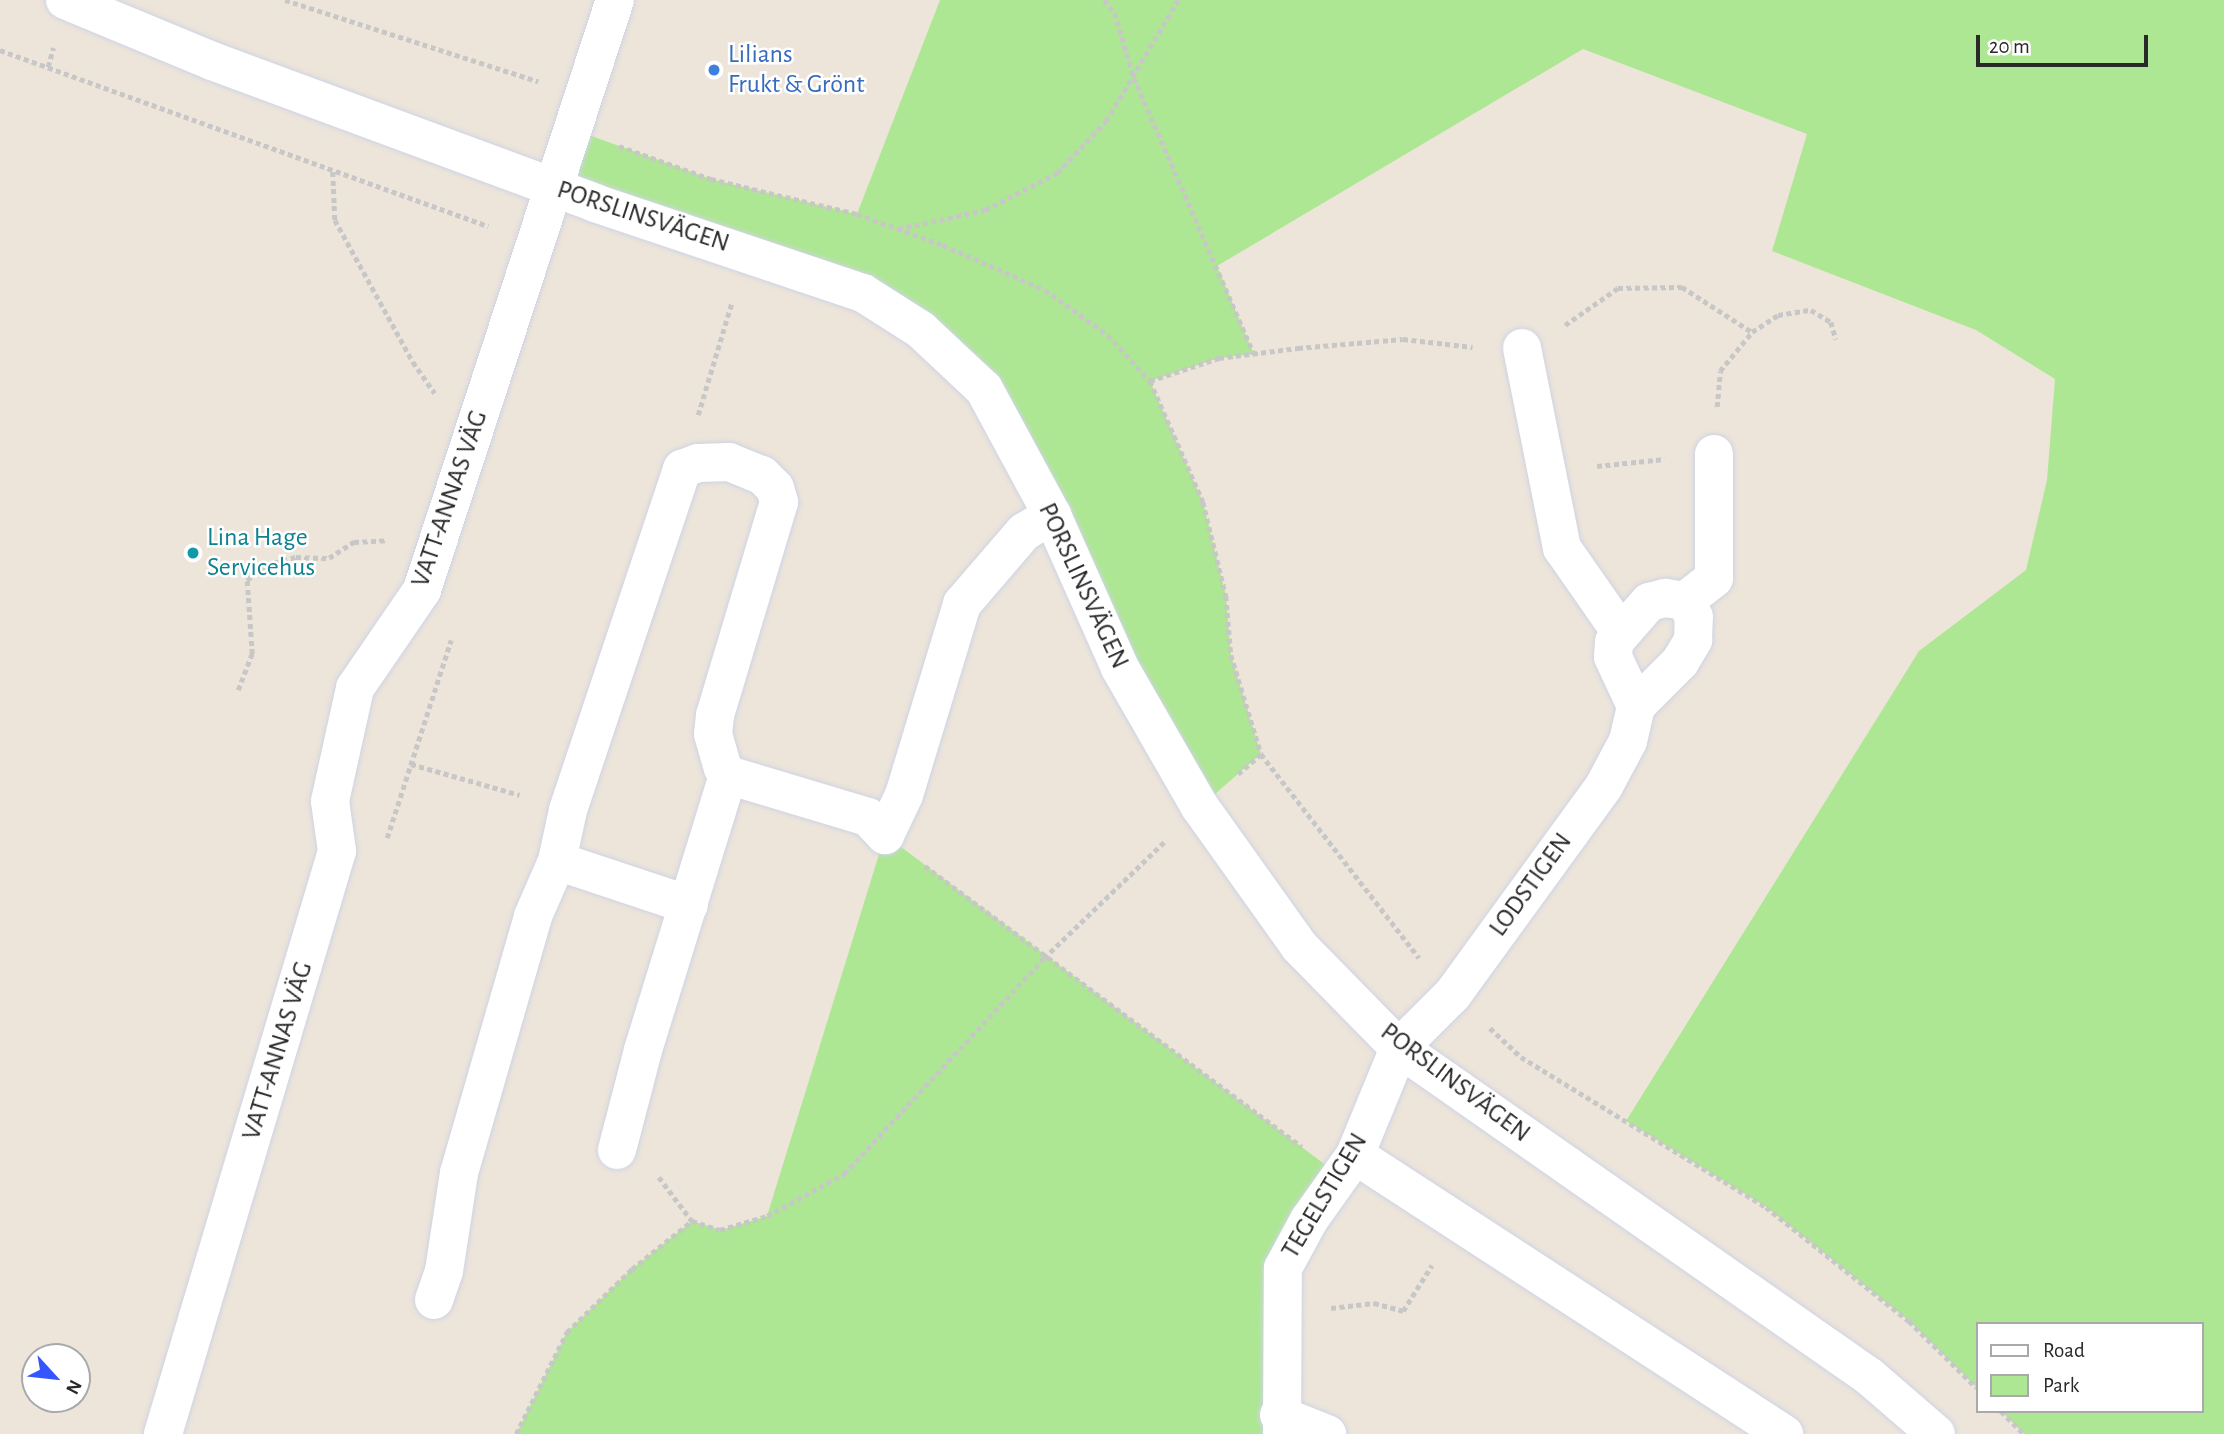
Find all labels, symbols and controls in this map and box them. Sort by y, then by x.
scale bar [1979,21,2150,65]
text: 20 m [1989,36,2030,57]
place label: Lilians Frukt & Grönt [728,39,864,100]
marker: Lilians Frukt & Grönt [706,62,722,78]
street label: PORSLINSVÄGEN [553,174,733,260]
street label: VATT-ANNAS VÄG [405,407,495,591]
street label: PORSLINSVÄGEN [1031,498,1135,674]
place label: Lina Hage Servicehus [207,522,315,584]
marker: Lina Hage Servicehus [185,545,201,561]
street label: LODSTIGEN [1483,827,1579,943]
street label: VATT-ANNAS VÄG [236,958,320,1144]
street label: PORSLINSVÄGEN [1374,1017,1536,1149]
street label: TEGELSTIGEN [1275,1128,1375,1264]
legend [1976,1322,2203,1413]
text: Road [2043,1340,2085,1361]
north arrow [21,1343,91,1413]
text: Park [2043,1375,2079,1396]
text: N [62,1377,85,1397]

